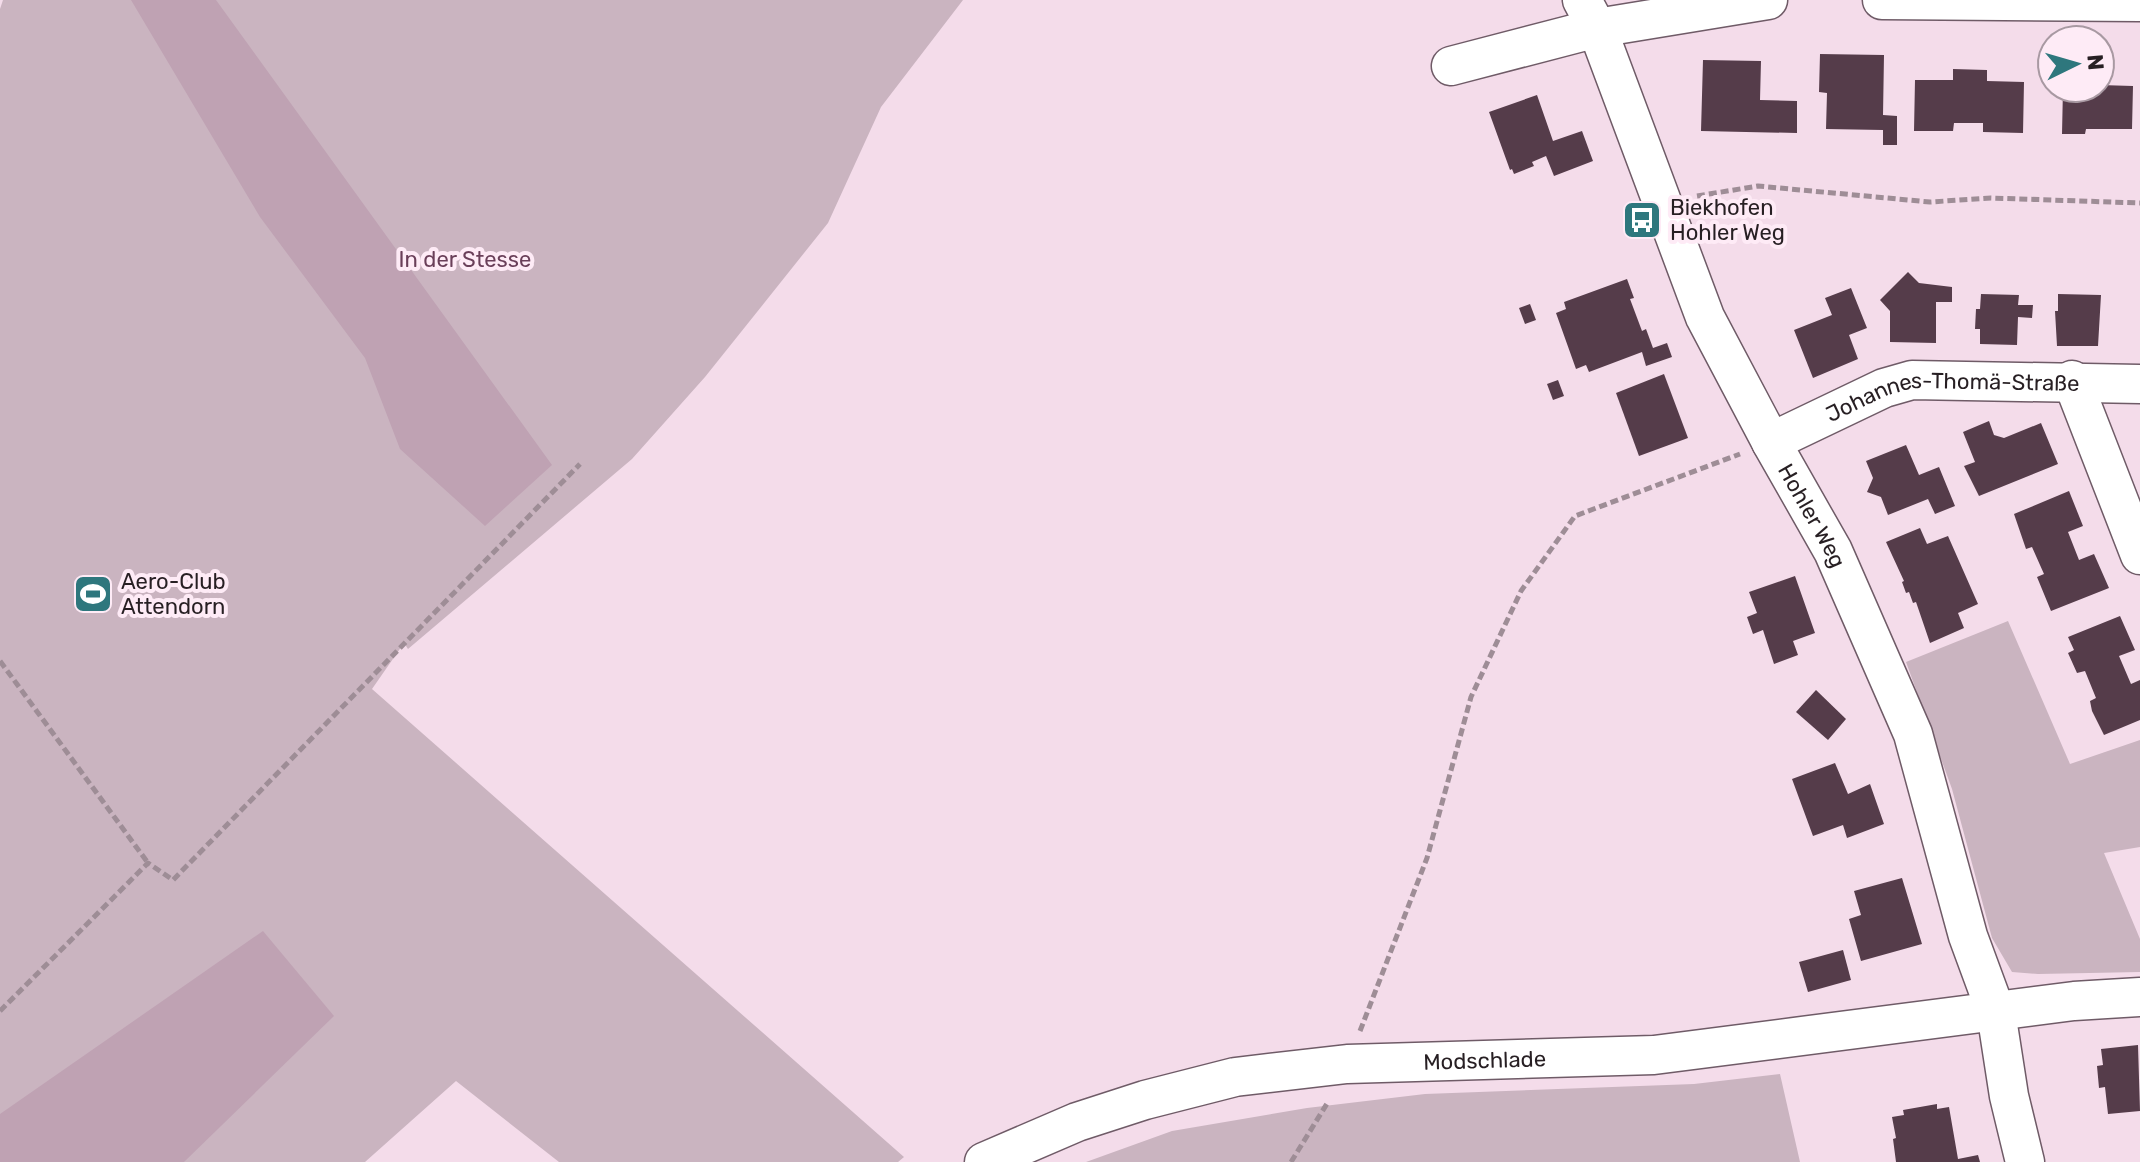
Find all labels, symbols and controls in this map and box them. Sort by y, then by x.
north arrow [2036,24,2116,104]
text: N [2081,53,2110,71]
place label: Biekhofen Hohler Weg [1670,194,1785,246]
bus stop icon: Biekhofen Hohler Weg [1621,199,1663,241]
park label: In der Stesse [399,246,531,273]
street label: Johannes-Thomä-Straße [1821,367,2080,428]
street label: Hohler Weg [1772,459,1852,572]
place label: Aero-Club Attendorn [121,568,226,620]
sports icon: Aero-Club Attendorn [72,573,114,615]
street label: Modschlade [1423,1045,1546,1076]

